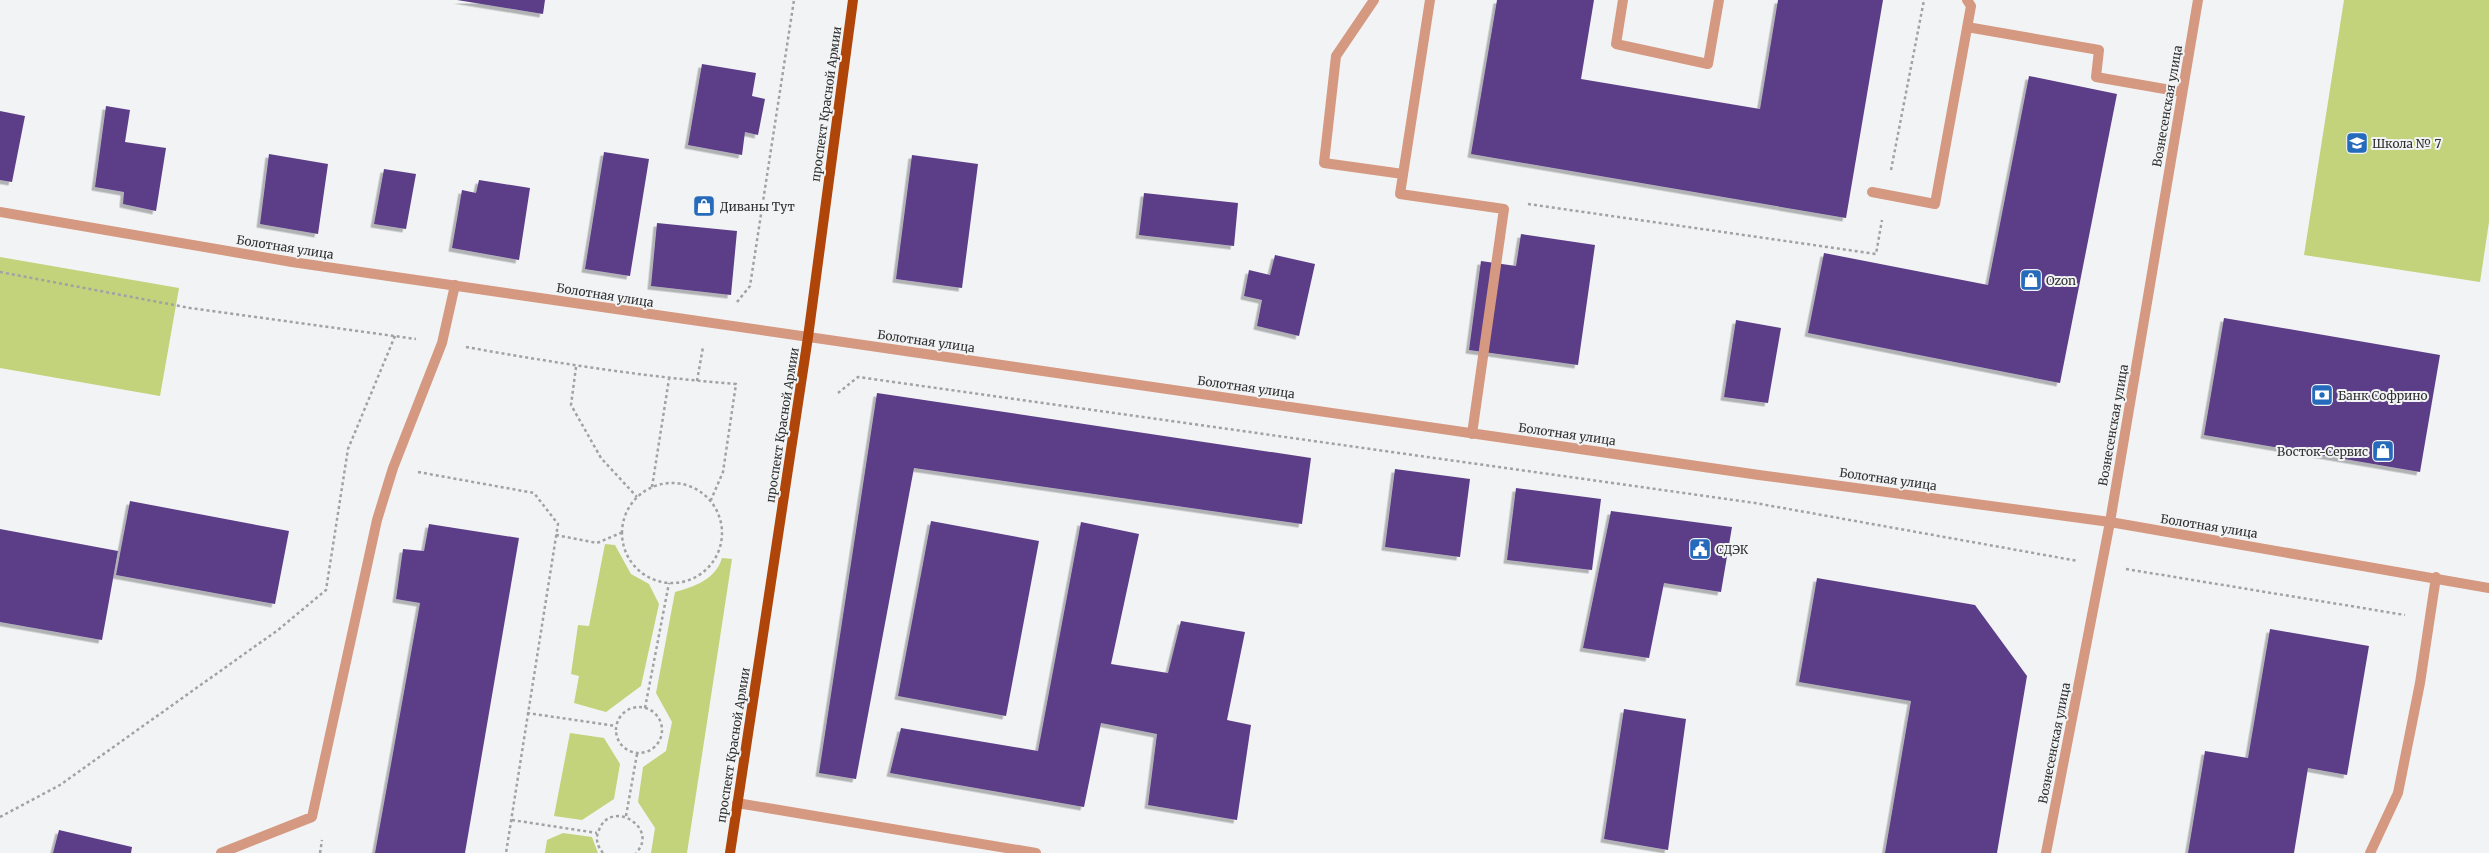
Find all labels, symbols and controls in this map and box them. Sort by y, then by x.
street label: проспект Красной Армии [808,25,844,183]
street label: Вознесенская улица [2149,43,2185,168]
school or university icon: Школа № 7 [2344,130,2370,156]
place label: Школа № 7 [2372,136,2441,151]
shop icon: Диваны Тут [691,193,717,219]
place label: Диваны Тут [720,199,795,214]
street label: Болотная улица [235,232,335,262]
shop icon: Ozon [2018,267,2044,293]
place label: Ozon [2046,273,2076,288]
street label: Болотная улица [555,280,655,310]
street label: Болотная улица [876,327,976,355]
street label: проспект Красной Армии [762,346,802,504]
street label: Вознесенская улица [2095,362,2131,487]
street label: Болотная улица [1196,373,1296,401]
bank icon: Банк Софрино [2309,382,2335,408]
place label: Банк Софрино [2338,388,2427,403]
street label: Болотная улица [1517,420,1617,448]
shop icon: Восток-Сервис [2370,438,2396,464]
place label: Восток-Сервис [2277,444,2368,459]
street label: Болотная улица [1838,465,1938,493]
street label: Болотная улица [2159,511,2259,541]
public building icon: СДЭК [1687,536,1713,562]
place label: СДЭК [1716,542,1749,557]
street label: проспект Красной Армии [713,666,753,824]
street label: Вознесенская улица [2035,681,2073,805]

